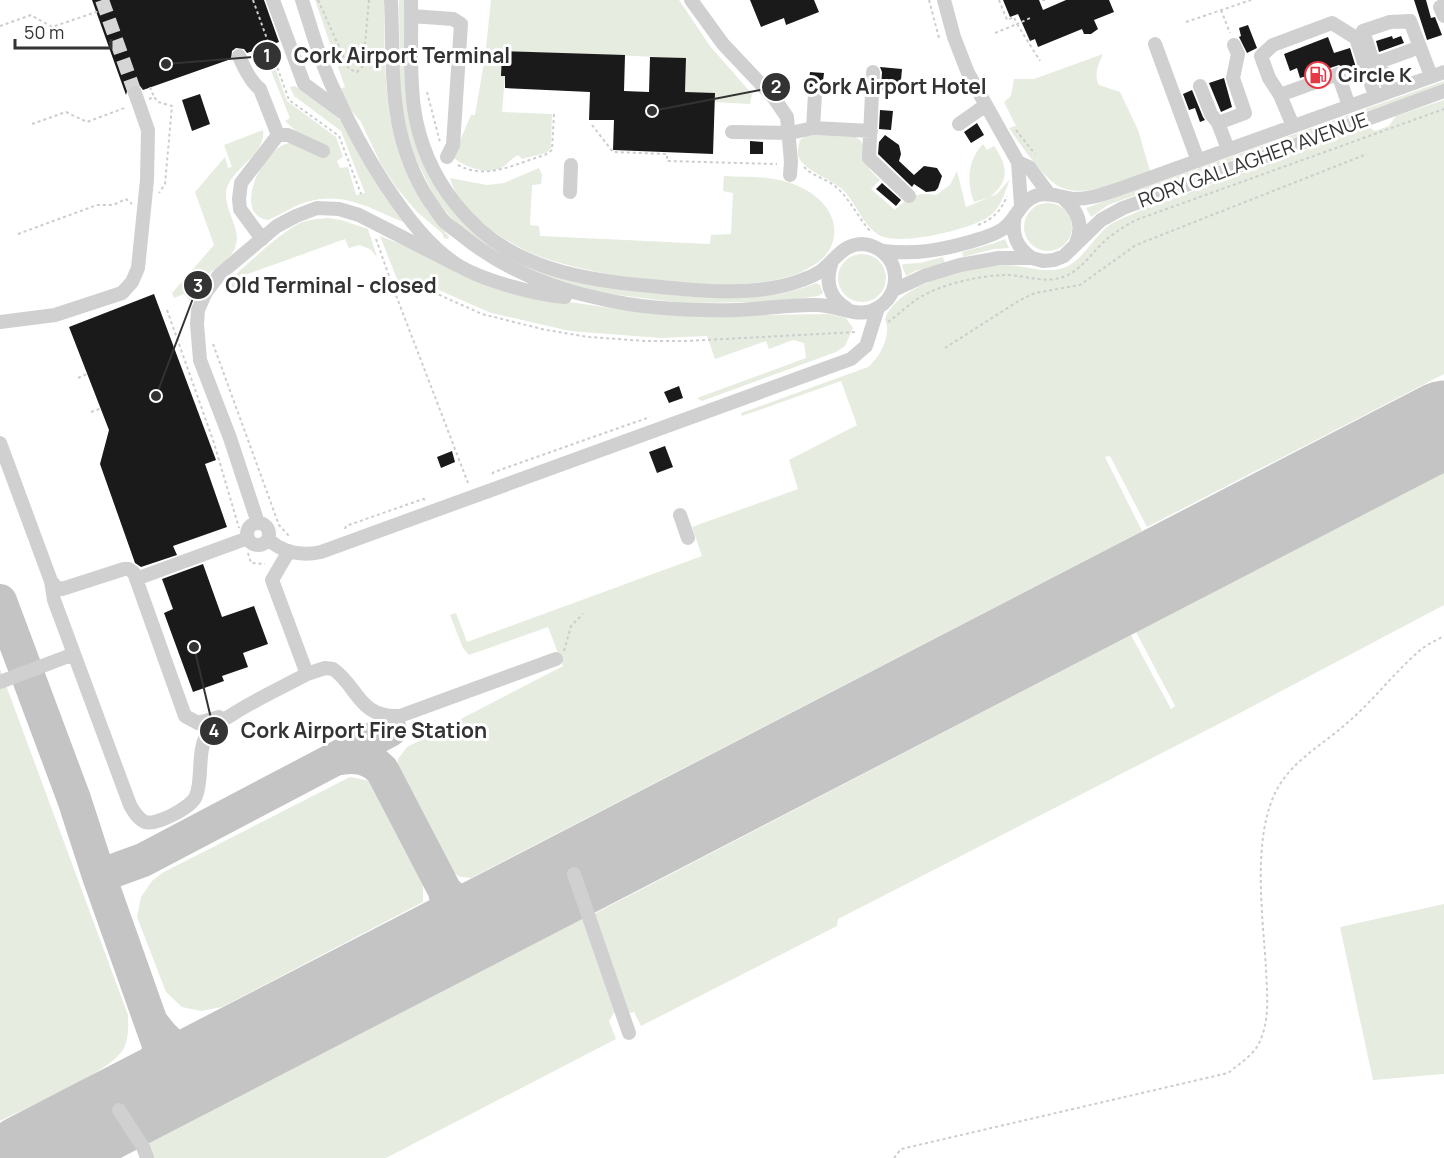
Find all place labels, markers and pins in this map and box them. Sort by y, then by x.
callout: Cork Airport Terminal [252,36,522,75]
fuel station icon: Circle K [1303,60,1333,90]
place label: Circle K [1338,61,1412,88]
callout: Cork Airport Hotel [761,67,999,106]
callout: Old Terminal - closed [183,266,449,305]
callout: Cork Airport Fire Station [199,711,499,750]

